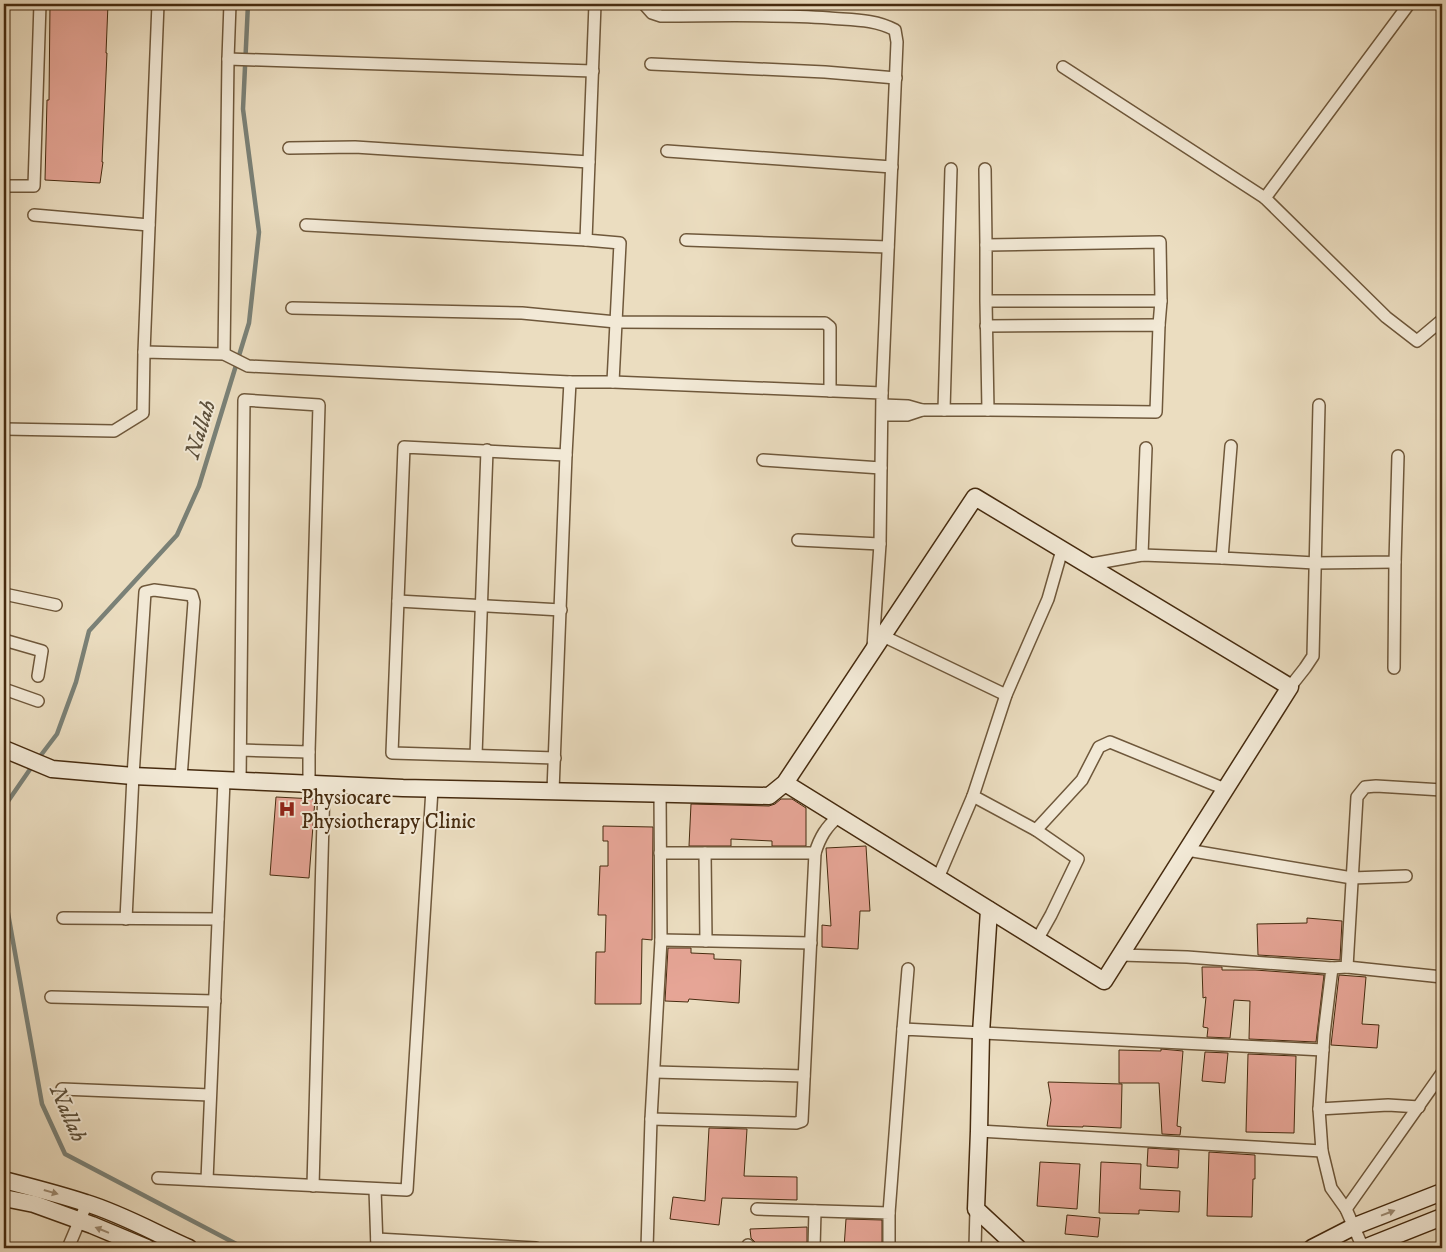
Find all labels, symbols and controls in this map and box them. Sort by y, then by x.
water label: Nallah [178,397,222,464]
place label: Physiocare Physiotherapy Clinic [301,785,476,835]
hospital icon: Physiocare Physiotherapy Clinic [277,799,297,819]
water label: Nallah [42,1079,92,1146]
one-way arrow [44,1189,59,1197]
one-way arrow [1381,1209,1395,1217]
one-way arrow [95,1225,109,1233]

